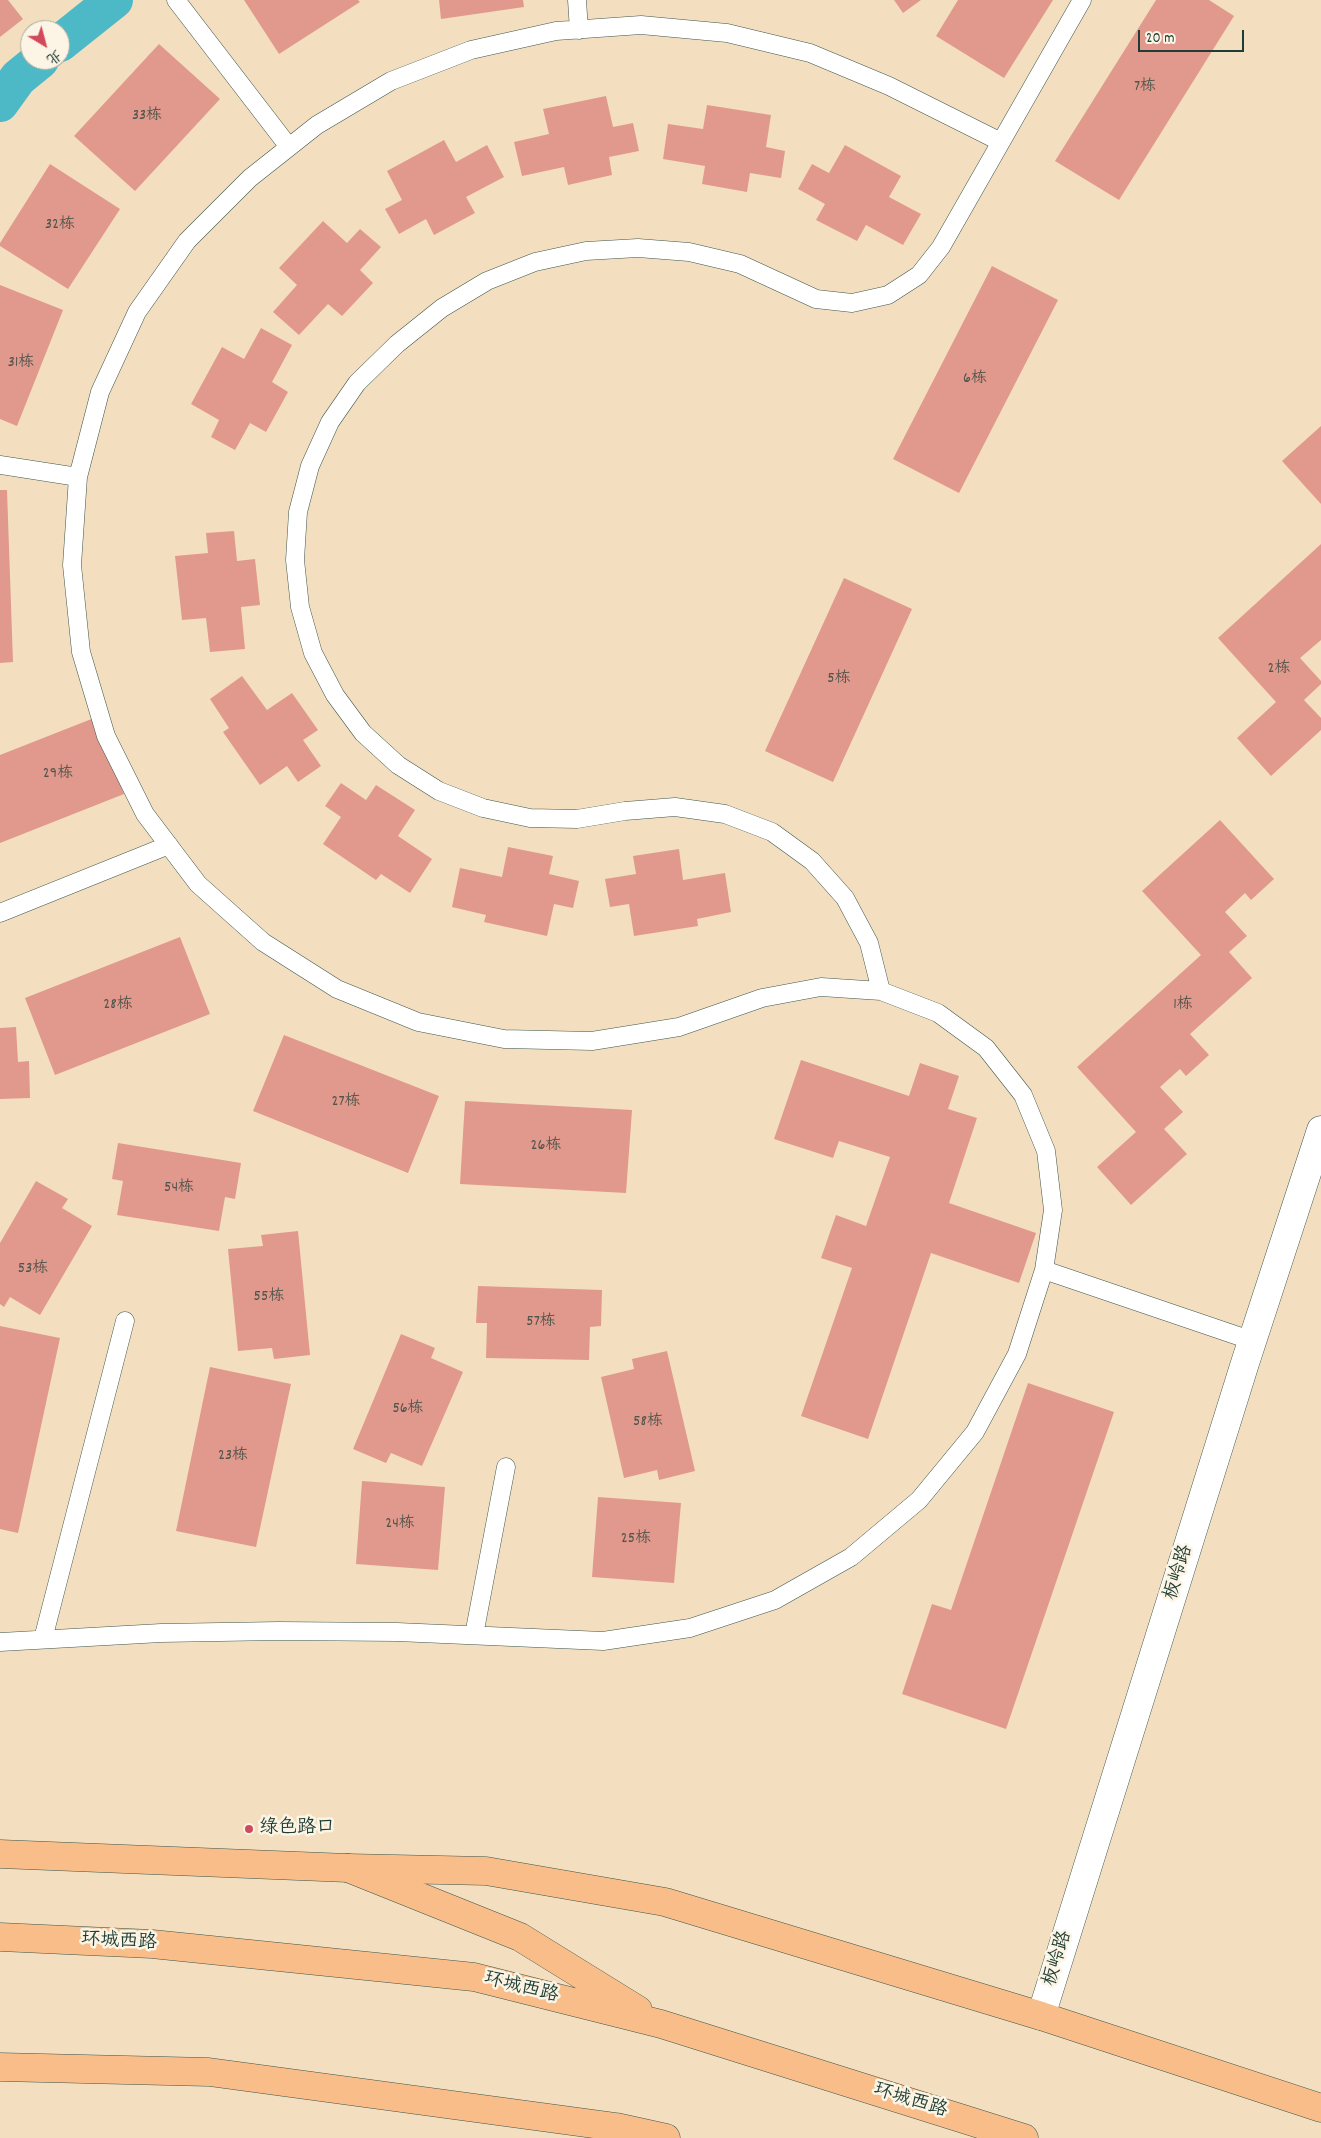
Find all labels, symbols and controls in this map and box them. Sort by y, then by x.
north arrow [20,20,70,70]
scale bar [1141,20,1247,52]
text: 20 m [1146,28,1174,50]
text: 北 [42,44,65,68]
house number: 7栋 [1134,78,1156,98]
house number: 33栋 [132,107,162,127]
house number: 32栋 [45,216,75,236]
house number: 31栋 [8,354,34,374]
house number: 6栋 [963,370,987,390]
house number: 2栋 [1268,660,1290,680]
house number: 5栋 [827,670,851,690]
house number: 29栋 [43,765,73,785]
house number: 28栋 [103,996,133,1016]
house number: 1栋 [1173,996,1193,1016]
house number: 27栋 [331,1093,361,1113]
house number: 26栋 [531,1137,561,1157]
house number: 54栋 [164,1179,194,1199]
house number: 53栋 [18,1260,48,1280]
house number: 55栋 [254,1288,284,1308]
house number: 57栋 [526,1313,556,1333]
house number: 56栋 [392,1400,424,1420]
house number: 58栋 [633,1413,663,1433]
house number: 23栋 [218,1447,248,1467]
house number: 24栋 [385,1515,415,1535]
house number: 25栋 [621,1530,651,1550]
street label: 板岭路 [1161,1542,1199,1604]
place label: 绿色路口 [259,1818,335,1840]
marker: 绿色路口 [243,1823,255,1835]
street label: 板岭路 [1040,1928,1078,1990]
street label: 环城西路 [80,1930,158,1956]
street label: 环城西路 [481,1969,561,2009]
street label: 环城西路 [870,2080,950,2124]

